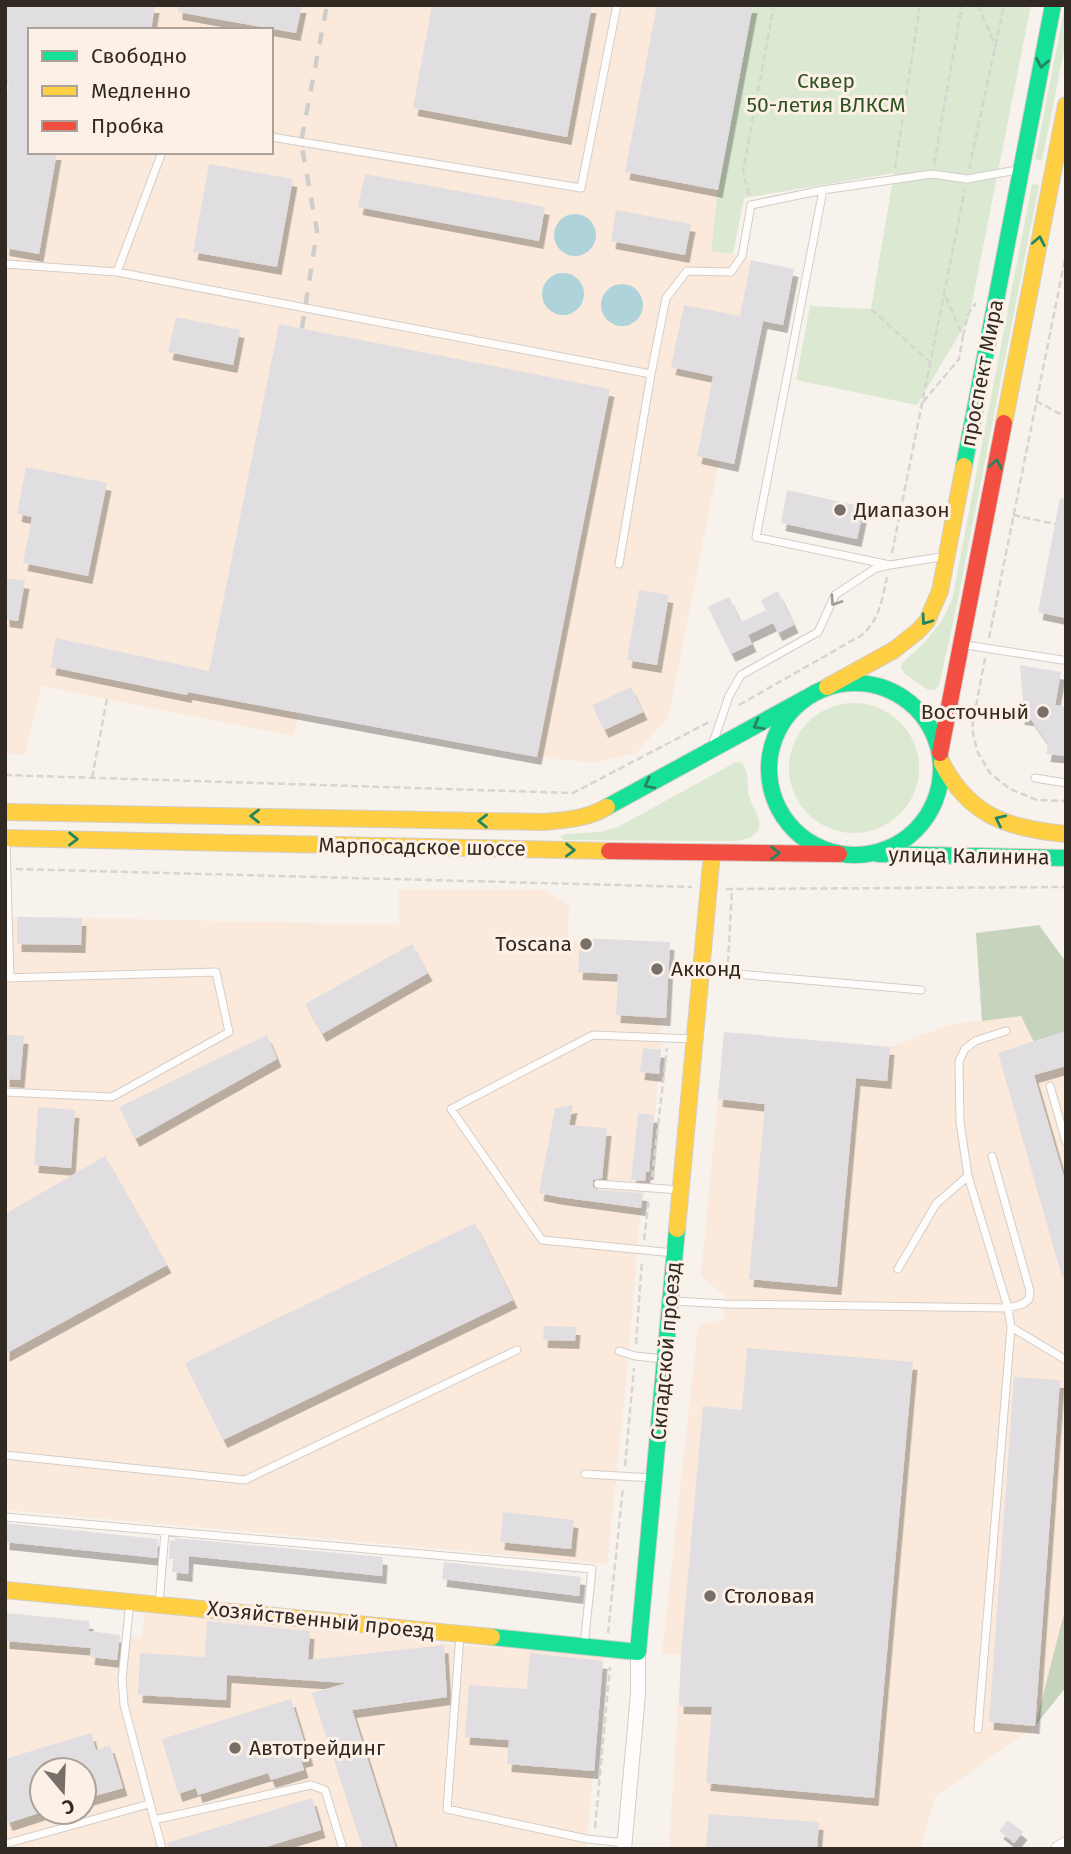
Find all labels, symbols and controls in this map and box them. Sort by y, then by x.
legend [28,28,273,154]
text: Свободно [91,43,187,69]
one-way arrow [1035,57,1050,69]
park label: Сквер 50-летия ВЛКСМ [746,68,906,118]
text: Медленно [91,78,191,104]
text: Пробка [91,113,164,139]
one-way arrow [1031,235,1046,247]
street label: проспект Мира [955,297,1009,449]
one-way arrow [988,458,1003,470]
place label: Диапазон [853,497,950,523]
marker: Диапазон [832,502,848,518]
one-way arrow [830,593,843,606]
one-way arrow [922,612,934,625]
place label: Восточный [921,699,1029,725]
marker: Восточный [1035,704,1051,720]
one-way arrow [752,717,765,730]
one-way arrow [644,776,657,790]
one-way arrow [250,809,261,824]
one-way arrow [477,813,488,828]
one-way arrow [995,814,1007,828]
one-way arrow [68,832,79,847]
street label: Марпосадское шоссе [318,832,526,862]
one-way arrow [566,842,576,858]
street label: улица Калинина [888,842,1050,870]
one-way arrow [771,845,781,861]
place label: Toscana [495,931,572,957]
marker: Toscana [578,936,594,952]
place label: Акконд [671,956,741,982]
marker: Акконд [649,961,665,977]
street label: Складской проезд [645,1261,687,1441]
place label: Столовая [724,1583,815,1609]
marker: Столовая [702,1588,718,1604]
street label: Хозяйственный проезд [206,1595,436,1645]
place label: Автотрейдинг [249,1735,385,1761]
marker: Автотрейдинг [227,1740,243,1756]
north arrow [28,1756,98,1826]
text: С [59,1794,77,1819]

